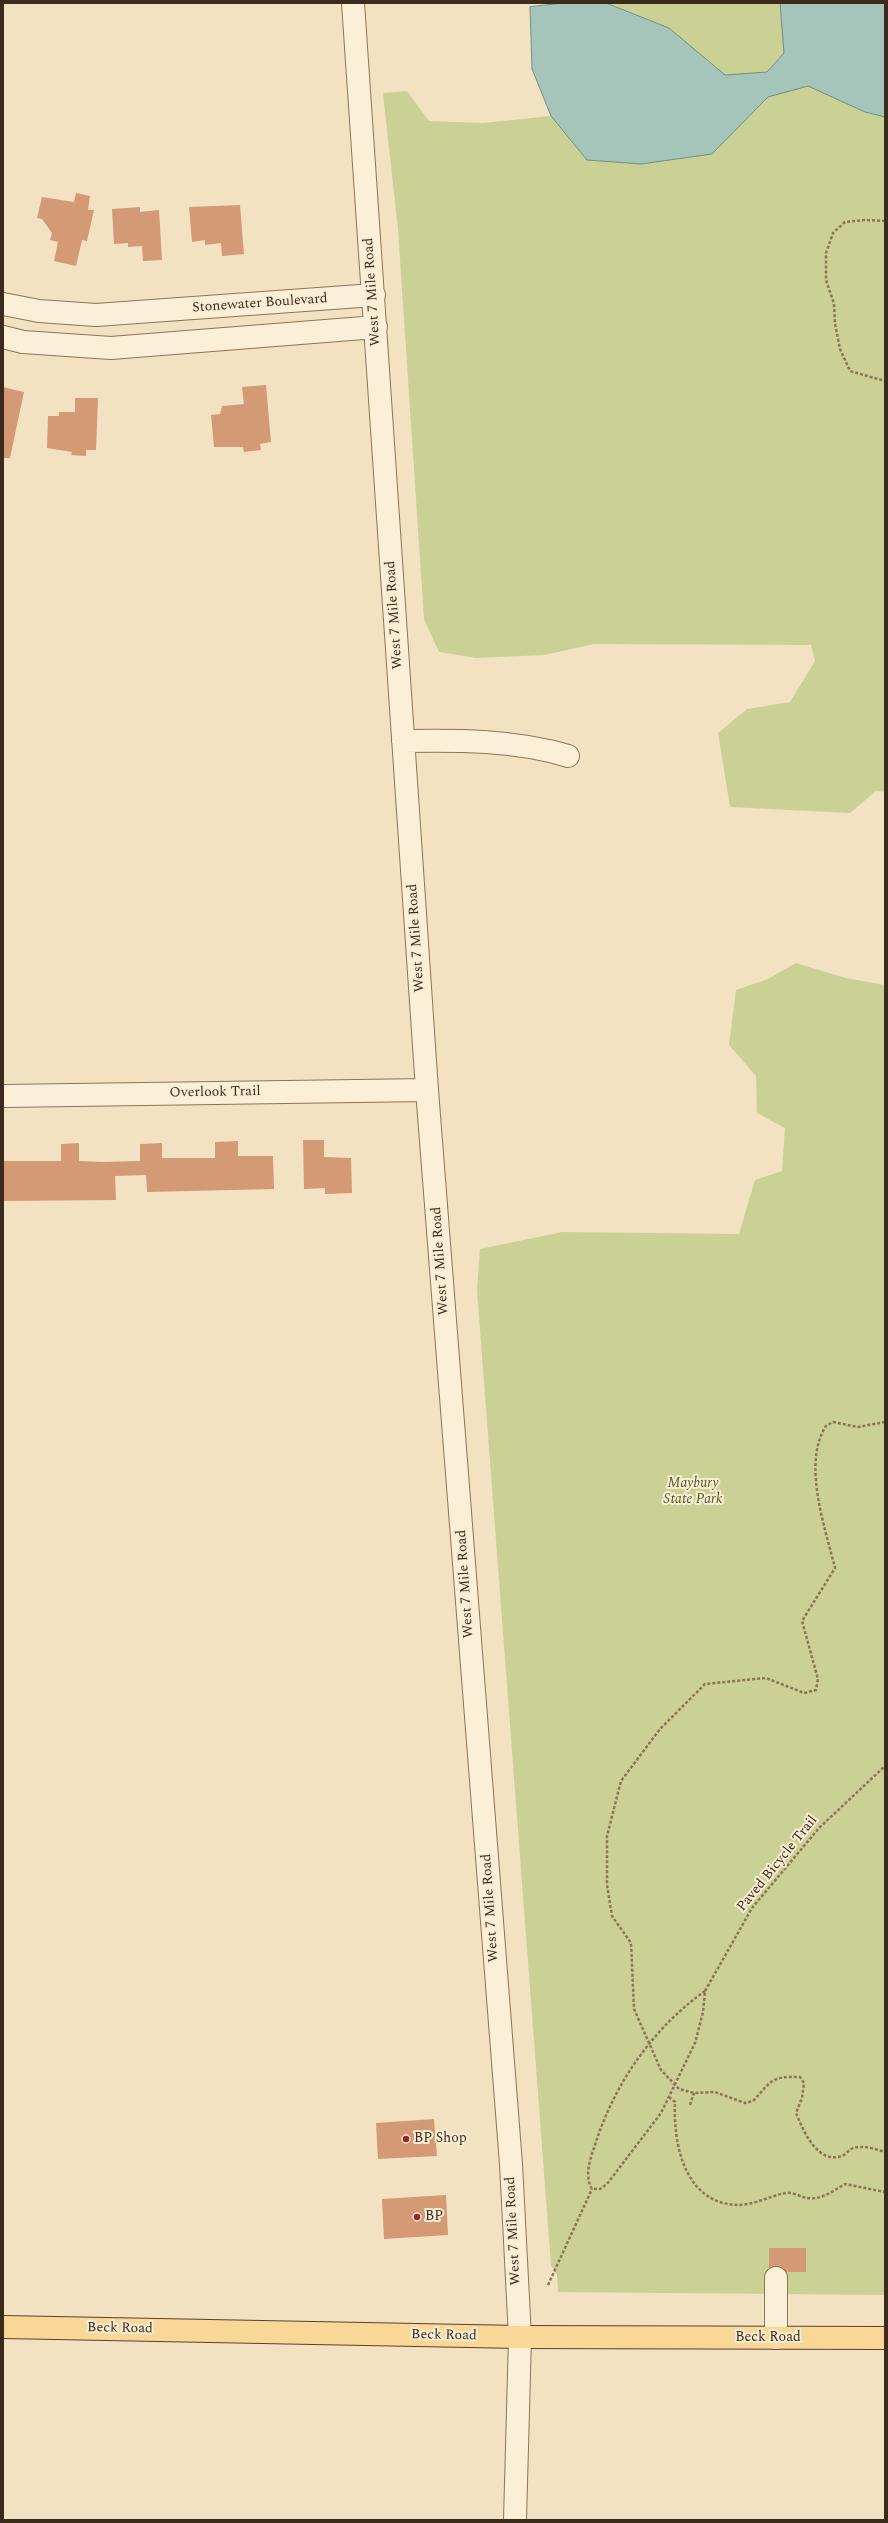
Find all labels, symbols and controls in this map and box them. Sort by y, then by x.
street label: West 7 Mile Road [361,237,385,347]
street label: Stonewater Boulevard [192,291,328,317]
street label: West 7 Mile Road [383,560,407,670]
street label: West 7 Mile Road [405,883,429,993]
street label: Overlook Trail [169,1084,261,1102]
street label: West 7 Mile Road [429,1206,453,1316]
park label: Maybury State Park [664,1476,722,1508]
street label: West 7 Mile Road [454,1529,478,1639]
street label: Paved Bicycle Trail [734,1813,822,1915]
street label: West 7 Mile Road [479,1853,503,1963]
place label: BP Shop [414,2131,467,2147]
marker: BP Shop [401,2134,411,2144]
street label: West 7 Mile Road [503,2176,525,2286]
place label: BP [425,2209,443,2225]
marker: BP [412,2212,422,2222]
street label: Beck Road [87,2320,153,2338]
street label: Beck Road [411,2327,477,2345]
street label: Beck Road [735,2330,801,2346]

